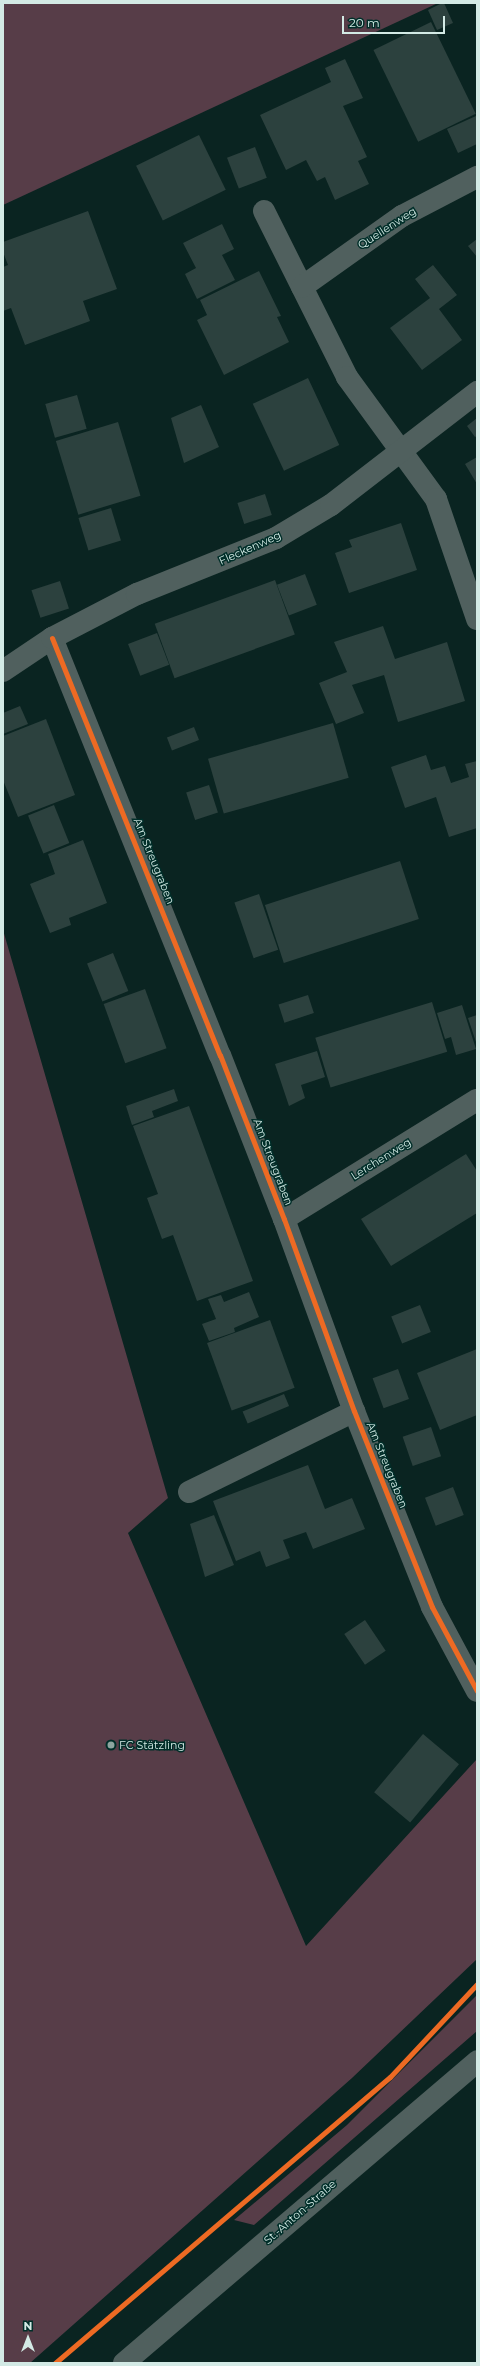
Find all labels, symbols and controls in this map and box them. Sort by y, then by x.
scale bar [344,8,447,34]
text: 20 m [349,15,380,30]
street label: Quellenweg [355,204,419,252]
street label: Fleckenweg [217,528,283,568]
street label: Am Streugraben [131,816,177,906]
street label: Am Streugraben [250,1117,296,1207]
street label: Lerchenweg [348,1135,414,1183]
street label: Am Streugraben [364,1420,410,1510]
place label: FC Stätzling [119,1738,185,1752]
marker: FC Stätzling [106,1740,116,1750]
street label: St.-Anton-Straße [261,2177,339,2247]
north arrow [8,2318,48,2358]
text: N [24,2319,32,2333]

